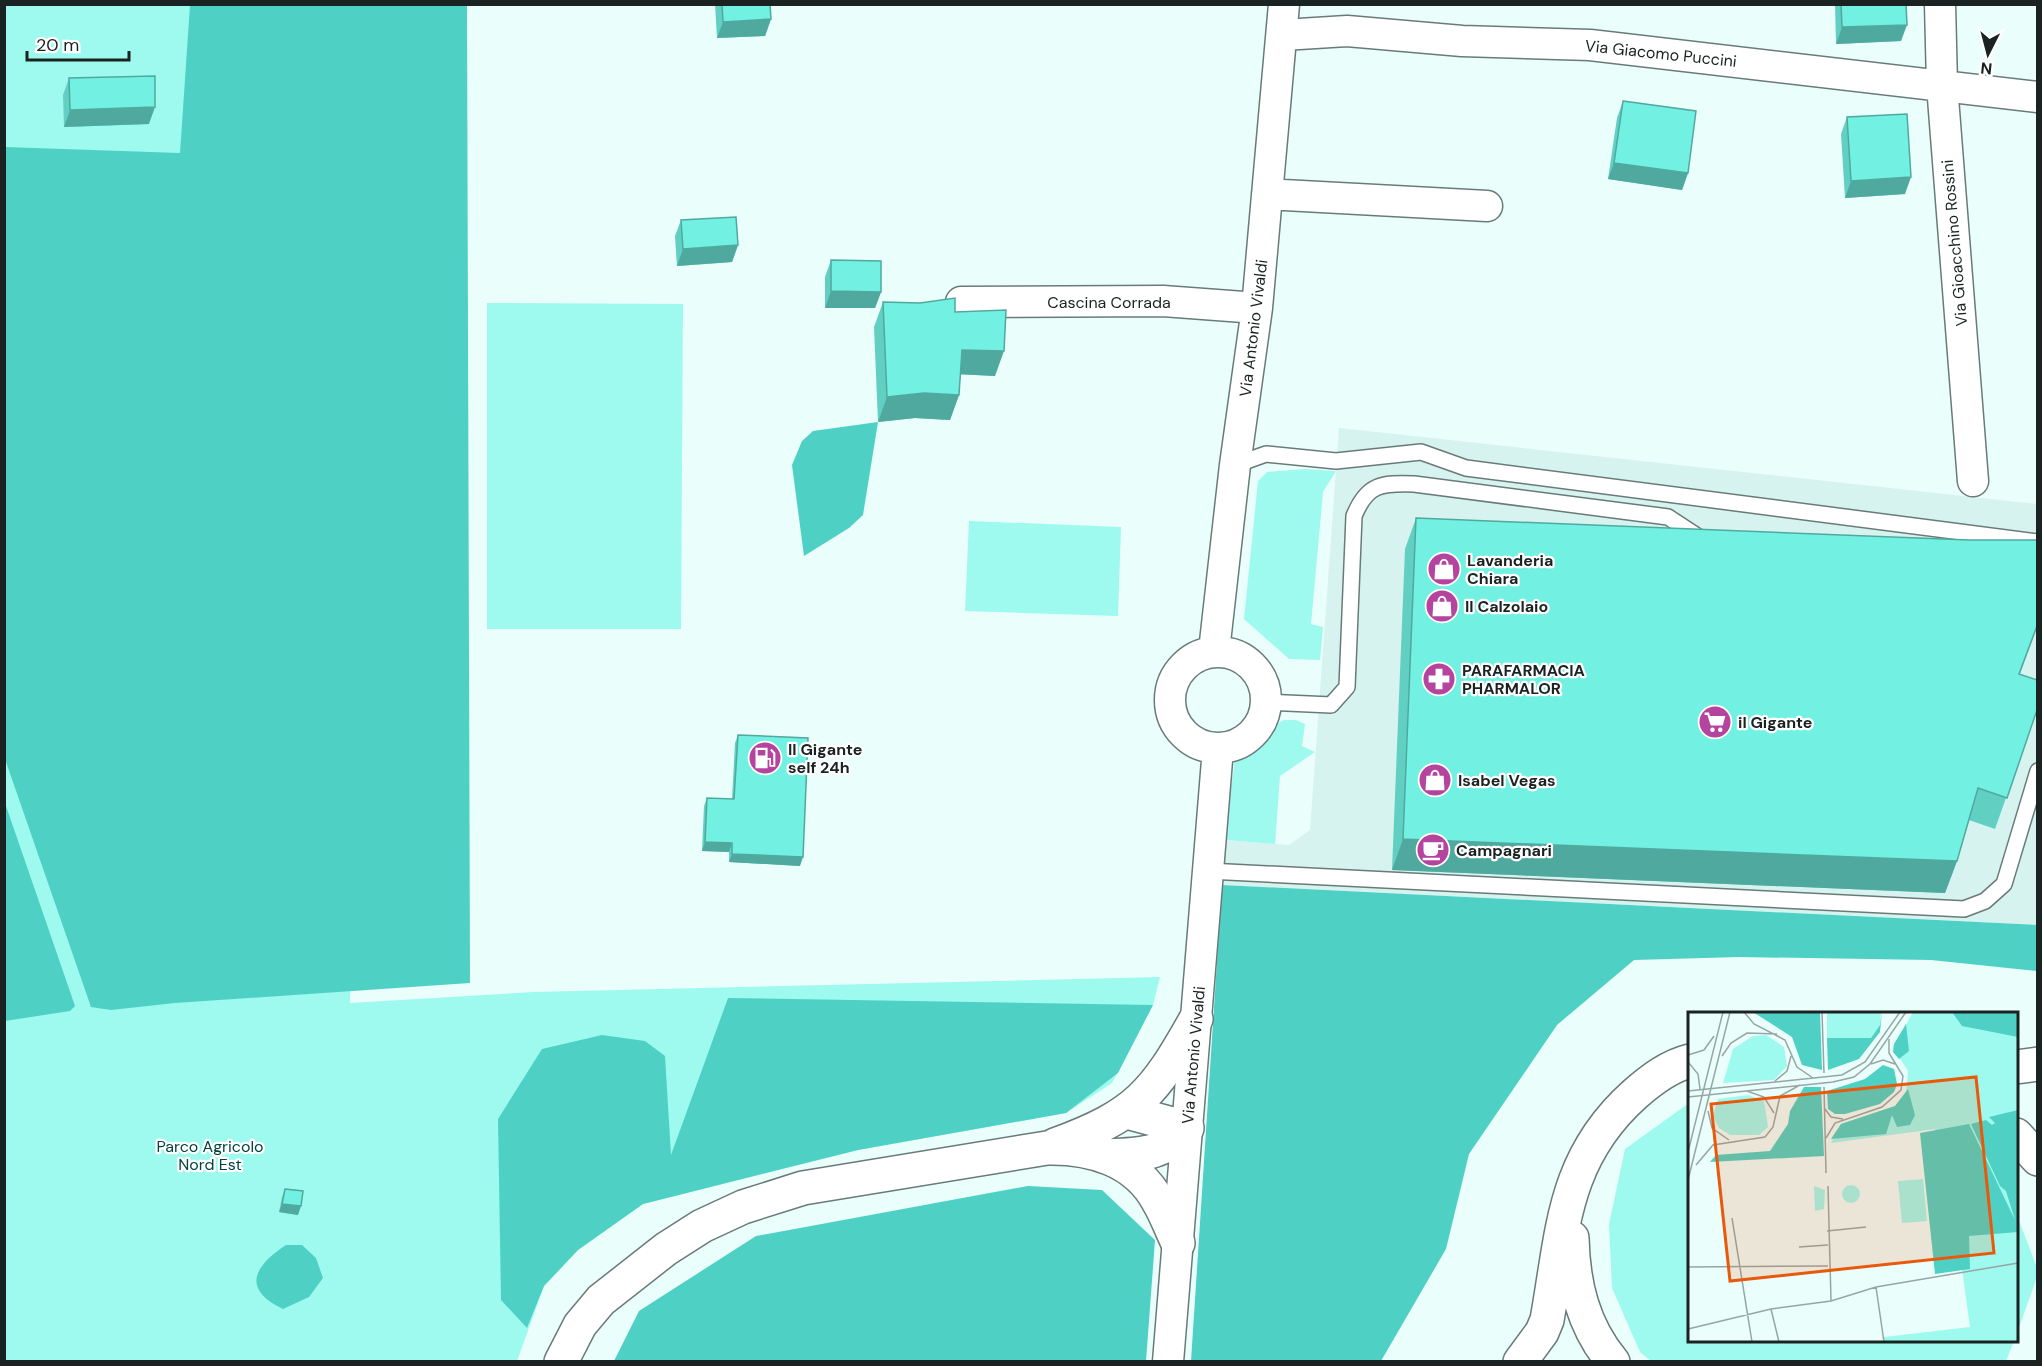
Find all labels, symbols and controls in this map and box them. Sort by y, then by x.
scale bar [27,24,129,62]
north arrow [1958,24,2018,84]
text: 20 m [36,33,79,57]
street label: Via Giacomo Puccini [1584,35,1738,72]
text: N [1980,57,1993,79]
street label: Via Gioacchino Rossini [1937,159,1972,327]
street label: Via Antonio Vivaldi [1235,258,1272,398]
street label: Cascina Corrada [1047,292,1171,313]
place label: Lavanderia Chiara [1467,550,1553,589]
shop icon: Lavanderia Chiara [1426,551,1462,587]
shop icon: Il Calzolaio [1424,588,1460,624]
place label: Il Calzolaio [1465,596,1548,617]
place label: PARAFARMACIA PHARMALOR [1462,660,1585,699]
pharmacy icon: PARAFARMACIA PHARMALOR [1421,661,1457,697]
supermarket icon: il Gigante [1697,704,1733,740]
place label: il Gigante [1738,712,1812,733]
place label: Il Gigante self 24h [788,739,862,778]
fuel station icon: Il Gigante self 24h [747,740,783,776]
shop icon: Isabel Vegas [1417,762,1453,798]
place label: Isabel Vegas [1458,770,1556,791]
cafe icon: Campagnari [1415,832,1451,868]
place label: Campagnari [1456,840,1552,861]
street label: Via Antonio Vivaldi [1177,985,1210,1125]
inset map [1688,1012,2018,1342]
park label: Parco Agricolo Nord Est [156,1136,264,1175]

